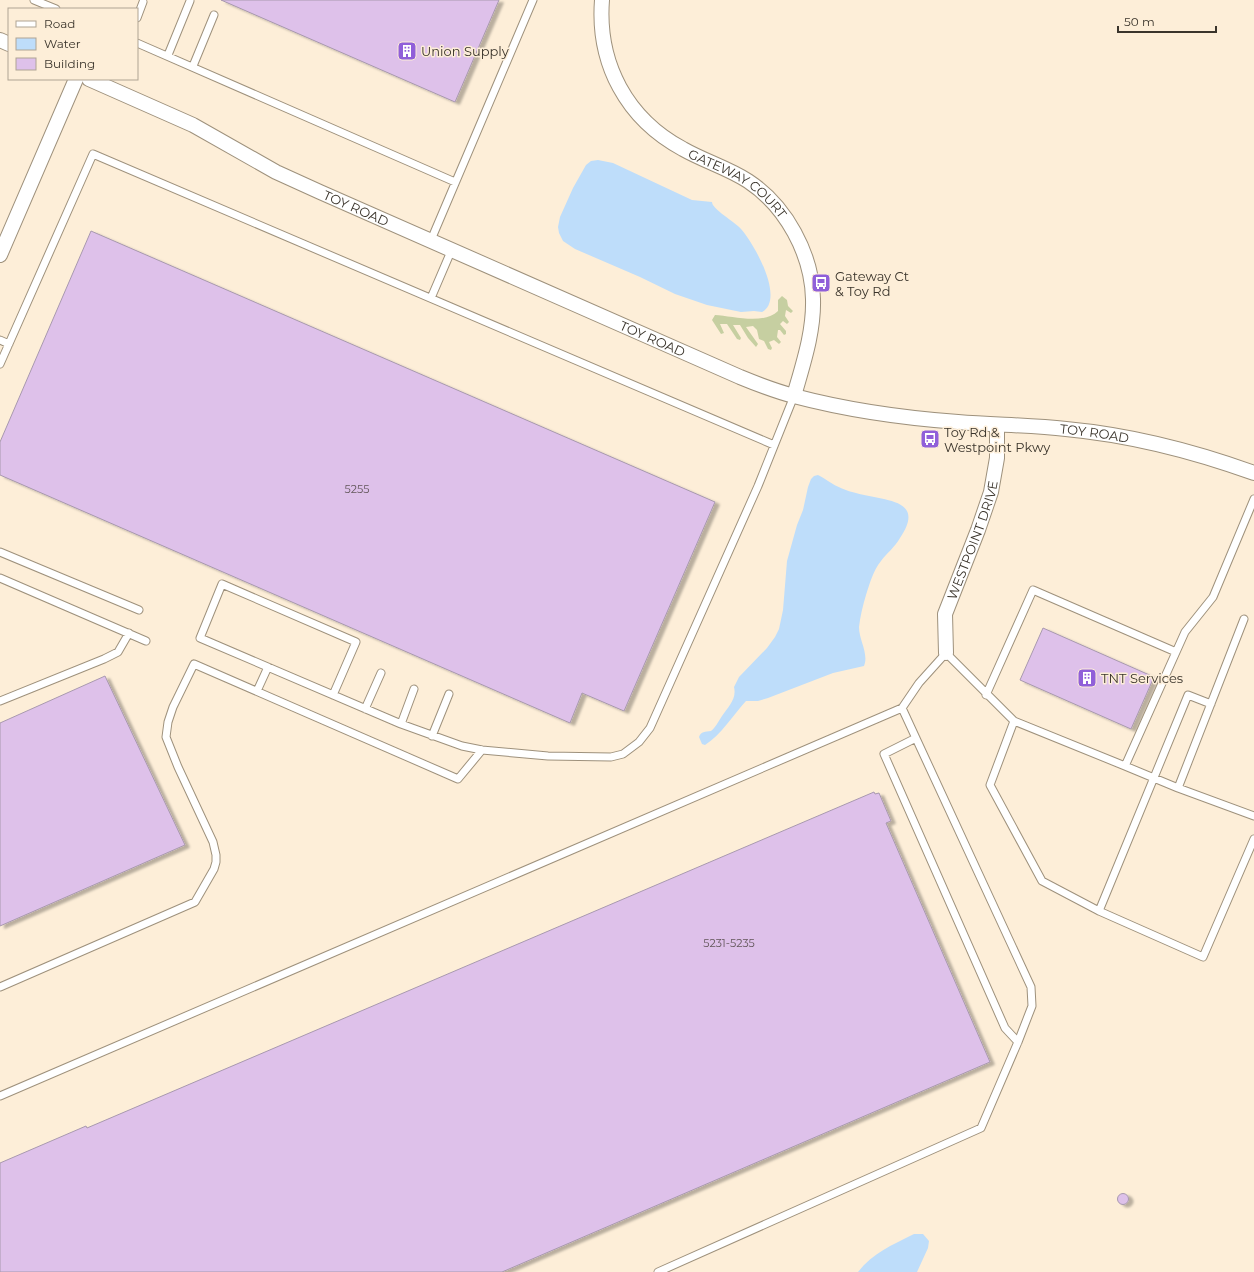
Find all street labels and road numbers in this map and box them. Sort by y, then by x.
street label: GATEWAY COURT [686,145,791,221]
street label: TOY ROAD [321,187,392,229]
street label: TOY ROAD [618,317,688,360]
street label: TOY ROAD [1059,420,1131,446]
street label: WESTPOINT DRIVE [944,479,1001,602]

